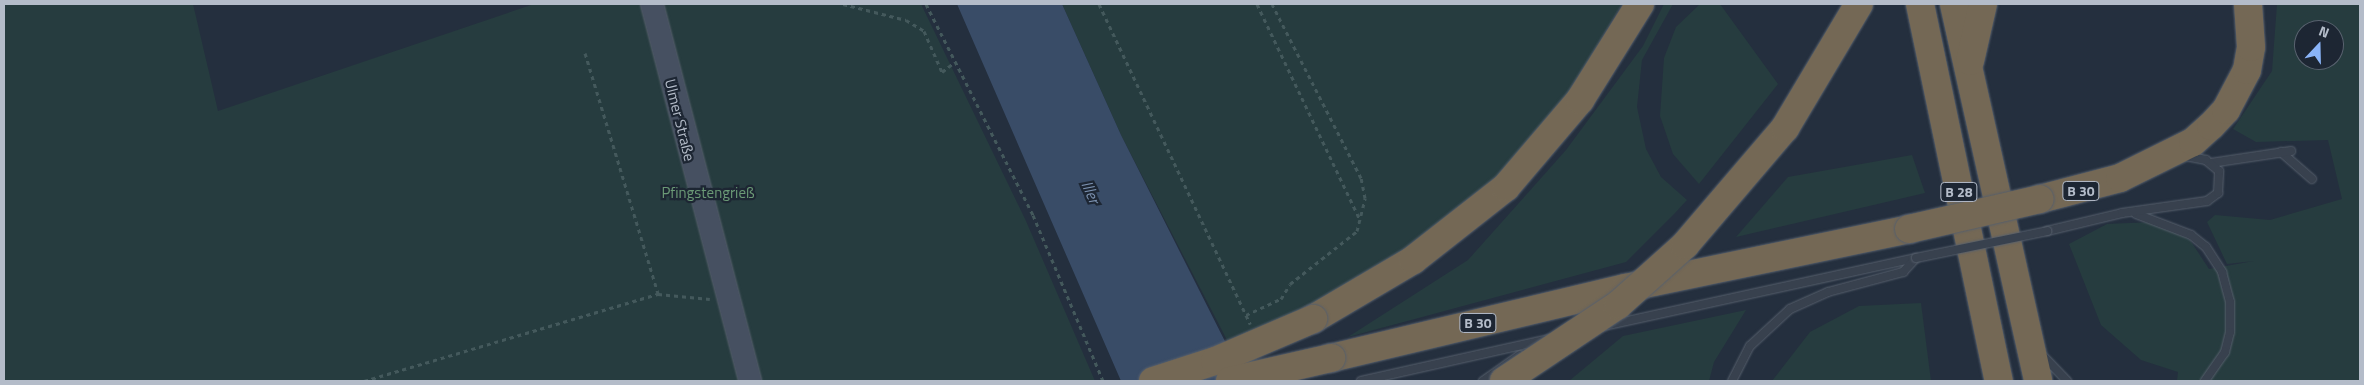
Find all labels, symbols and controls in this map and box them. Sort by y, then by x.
north arrow [2294,20,2344,70]
text: N [2316,20,2332,43]
street label: Ulmer Straße [661,77,699,163]
water label: Iller [1078,178,1104,206]
road number: B 28 [1940,180,1978,203]
road number: B 30 [2062,180,2100,202]
park label: Pfingstengrieß [661,184,755,202]
road number: B 30 [1459,312,1497,334]

